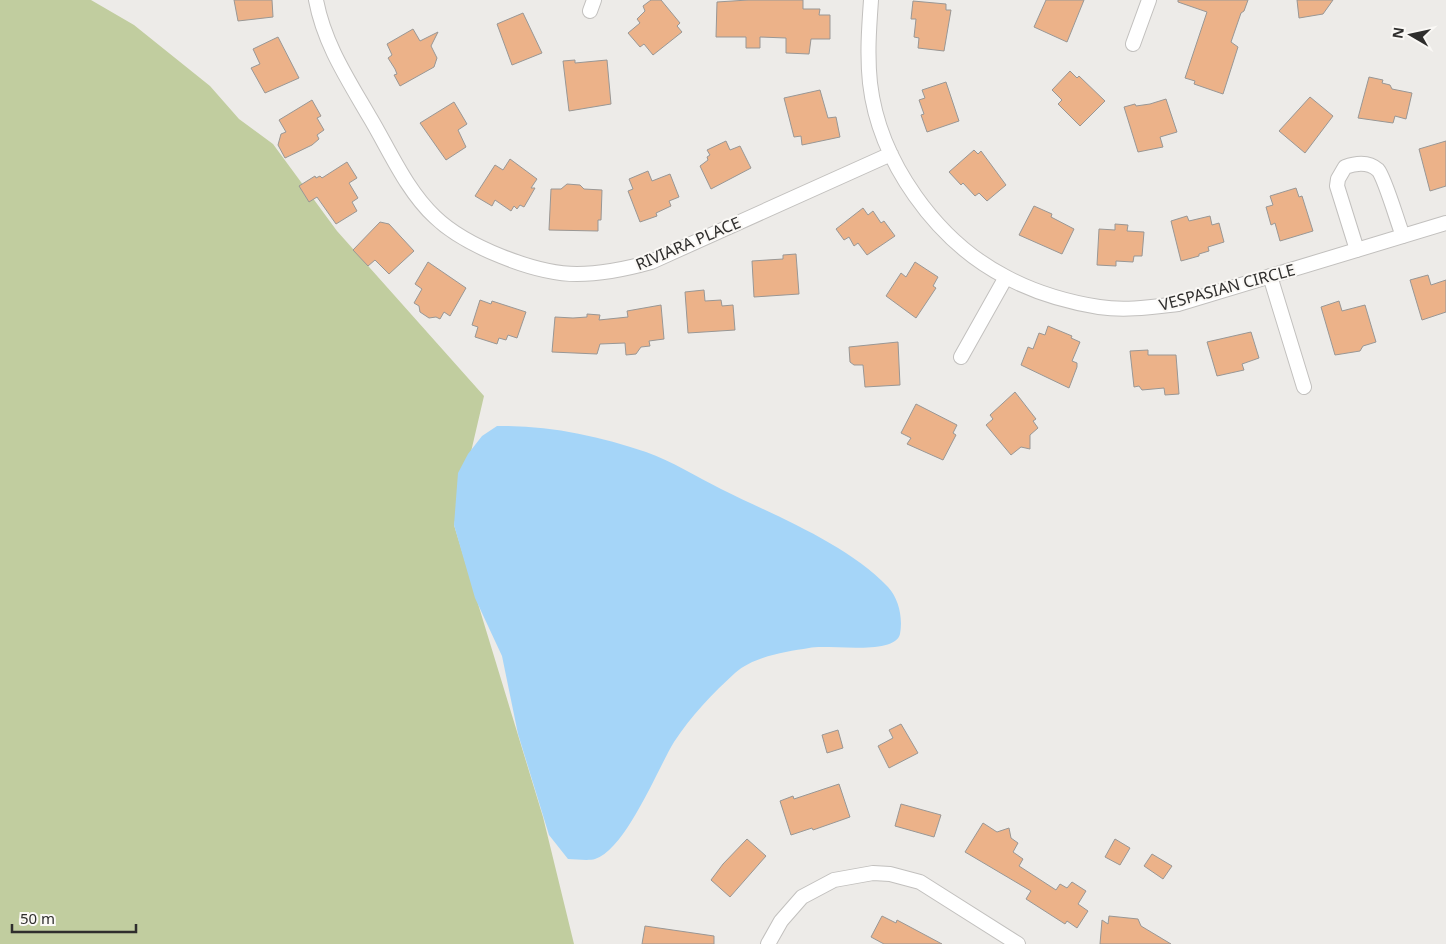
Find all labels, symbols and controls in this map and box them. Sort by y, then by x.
north arrow [1386,10,1436,60]
text: N [1387,26,1408,40]
street label: RIVIARA PLACE [632,211,744,275]
street label: VESPASIAN CIRCLE [1157,258,1297,316]
scale bar [12,902,136,934]
text: 50 m [20,908,55,928]

